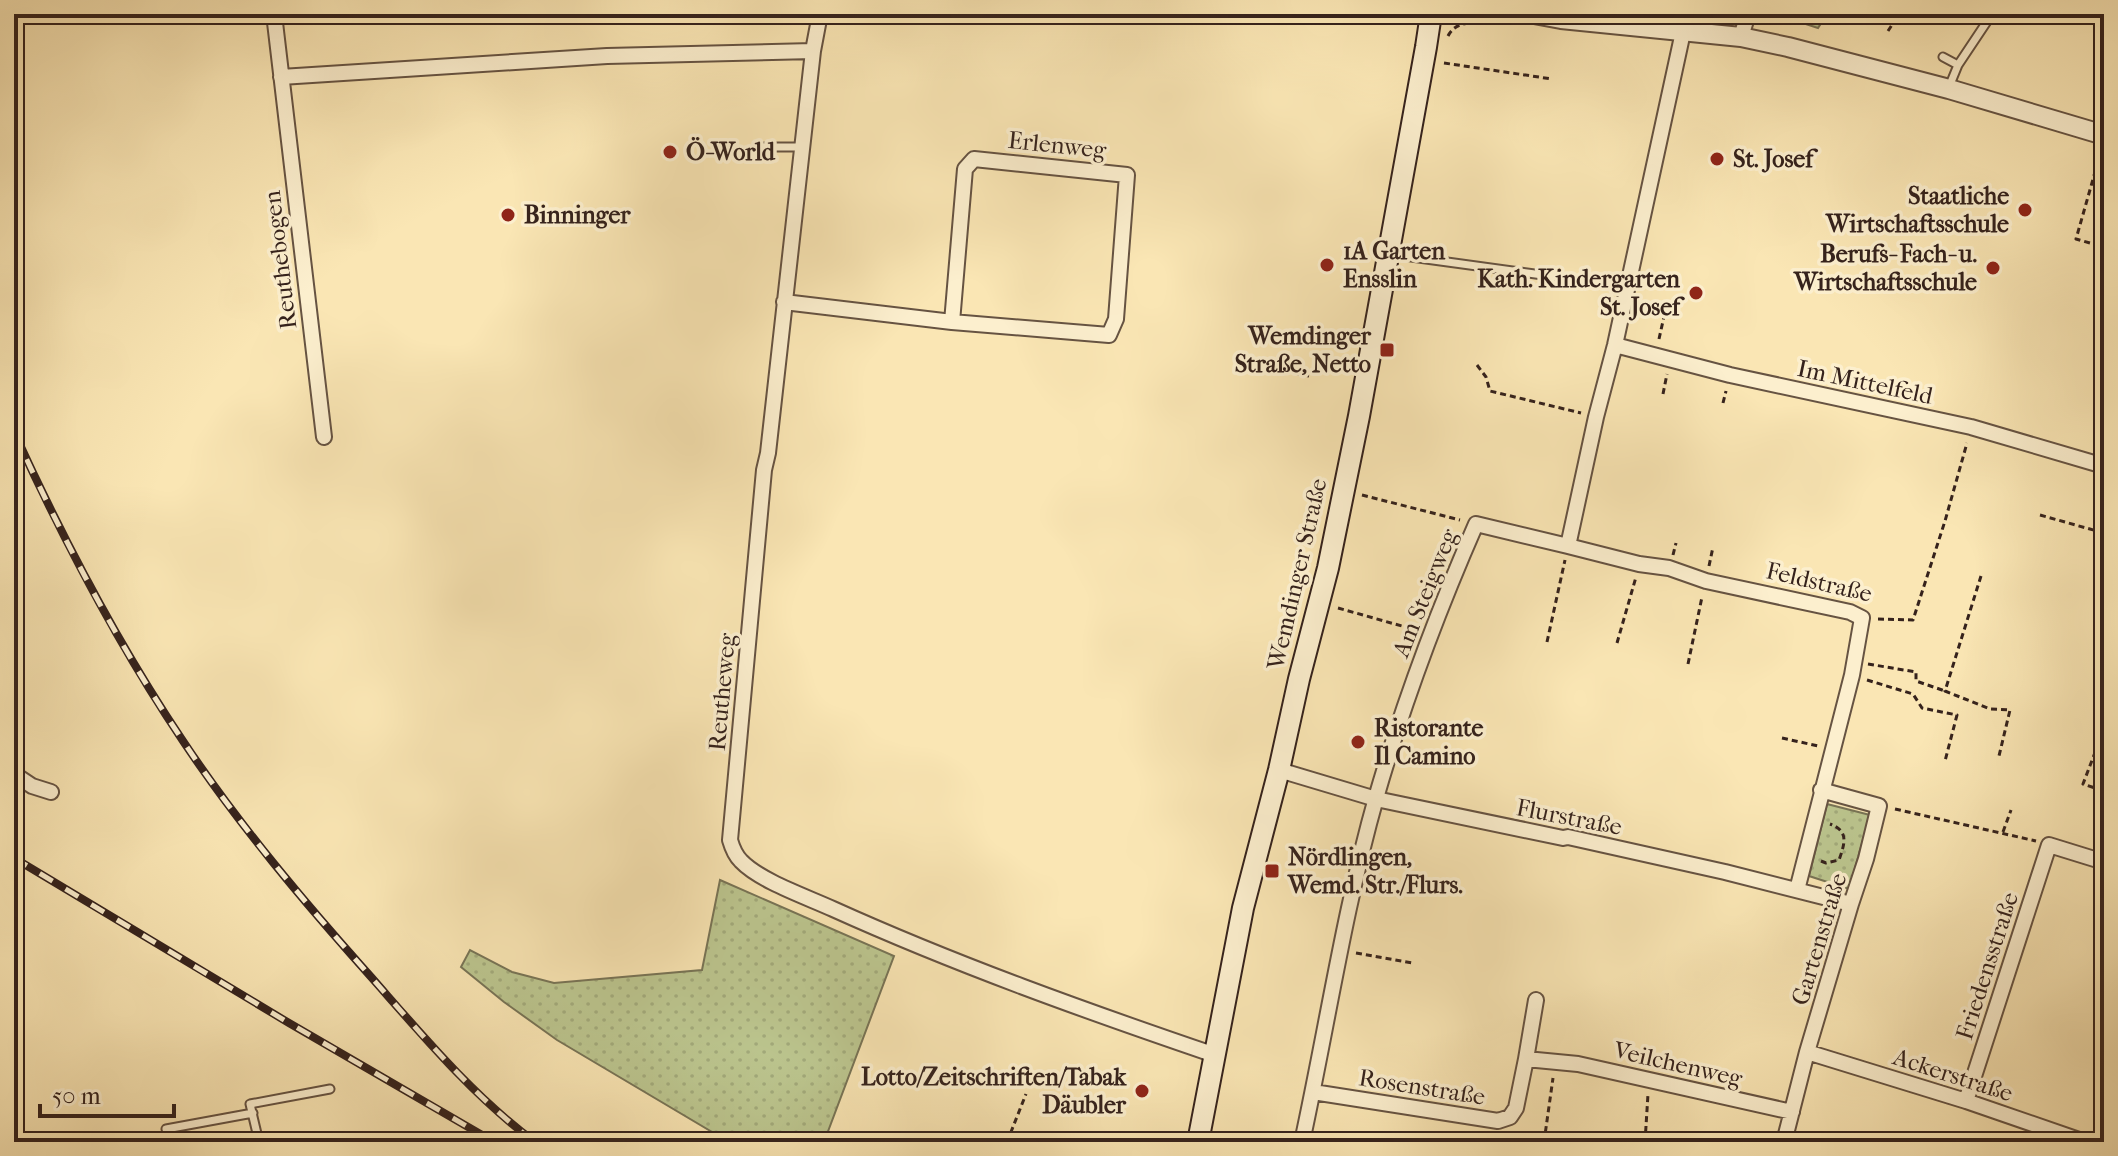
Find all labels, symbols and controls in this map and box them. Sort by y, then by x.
street label: Erlenweg [1007,126,1109,164]
place label: Ö-World [686,136,776,166]
marker: Ö-World [661,143,679,161]
place label: St. Josef [1733,145,1818,173]
marker: St. Josef [1708,150,1726,168]
place label: Staatliche Wirtschaftsschule [1825,182,2009,238]
street label: Reuthebogen [258,189,302,331]
place label: Binninger [524,201,631,229]
marker: Staatliche Wirtschaftsschule [2016,201,2034,219]
marker: Binninger [499,206,517,224]
place label: 1A Garten Ensslin [1343,237,1446,293]
place label: Berufs- Fach- u. Wirtschaftsschule [1793,240,1977,296]
marker: 1A Garten Ensslin [1318,256,1336,274]
marker: Berufs- Fach- u. Wirtschaftsschule [1984,259,2002,277]
place label: Kath. Kindergarten St. Josef [1477,265,1685,321]
marker: Kath. Kindergarten St. Josef [1687,284,1705,302]
place label: Wemdinger Straße, Netto [1235,322,1372,378]
marker: Wemdinger Straße, Netto [1378,341,1396,359]
street label: Im Mittelfeld [1795,354,1936,410]
street label: Wemdinger Straße [1261,476,1333,673]
street label: Am Steigweg [1386,524,1464,662]
street label: Feldstraße [1763,556,1875,608]
street label: Reutheweg [703,631,741,752]
place label: Ristorante Il Camino [1374,714,1484,770]
marker: Ristorante Il Camino [1349,733,1367,751]
street label: Flurstraße [1514,793,1624,841]
place label: Nördlingen, Wemd. Str./Flurs. [1287,843,1463,899]
marker: Nördlingen, Wemd. Str./Flurs. [1263,862,1281,880]
street label: Gartenstraße [1786,869,1852,1008]
street label: Friedensstraße [1950,889,2024,1043]
street label: Veilchenweg [1610,1035,1746,1093]
street label: Ackerstraße [1889,1042,2016,1107]
place label: Lotto/Zeitschriften/Tabak Däubler [861,1063,1127,1119]
street label: Rosenstraße [1357,1063,1487,1111]
scale bar [40,1068,174,1118]
text: 50 m [52,1082,101,1110]
marker: Lotto/Zeitschriften/Tabak Däubler [1133,1082,1151,1100]

